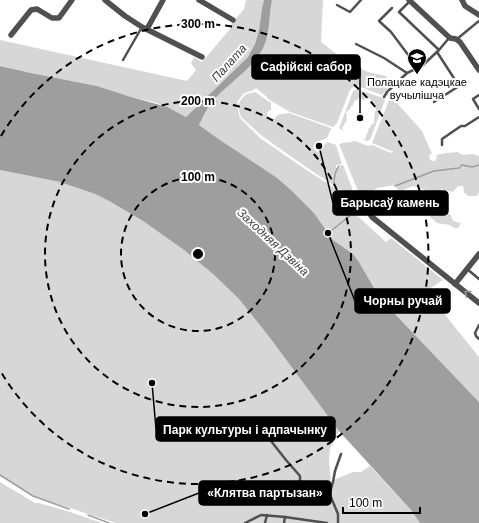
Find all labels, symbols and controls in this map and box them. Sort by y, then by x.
text: 300 m [181,17,215,31]
water label: Палата [209,41,250,84]
school or university icon: Полацкае кадэцкае вучылішча [406,47,428,75]
callout: Сафійскі сабор [252,55,360,79]
text: Сафійскі сабор [260,60,352,74]
place label: Полацкае кадэцкае вучылішча [367,76,467,101]
text: 200 m [181,94,215,108]
text: 100 m [181,170,215,184]
callout: Барысаў камень [333,191,448,215]
text: Барысаў камень [340,196,440,210]
water label: Заходняя Дзвіна [234,205,312,279]
centre of rings [191,247,205,261]
callout: Чорны ручай [355,289,450,313]
one-way arrow [464,291,472,298]
text: Чорны ручай [364,294,442,308]
callout: Парк культуры і адпачынку [156,417,335,441]
text: Парк культуры і адпачынку [163,423,327,437]
callout: «Клятва партызан» [199,481,331,505]
text: «Клятва партызан» [207,486,323,500]
scale bar [343,489,420,515]
text: 100 m [349,496,382,510]

